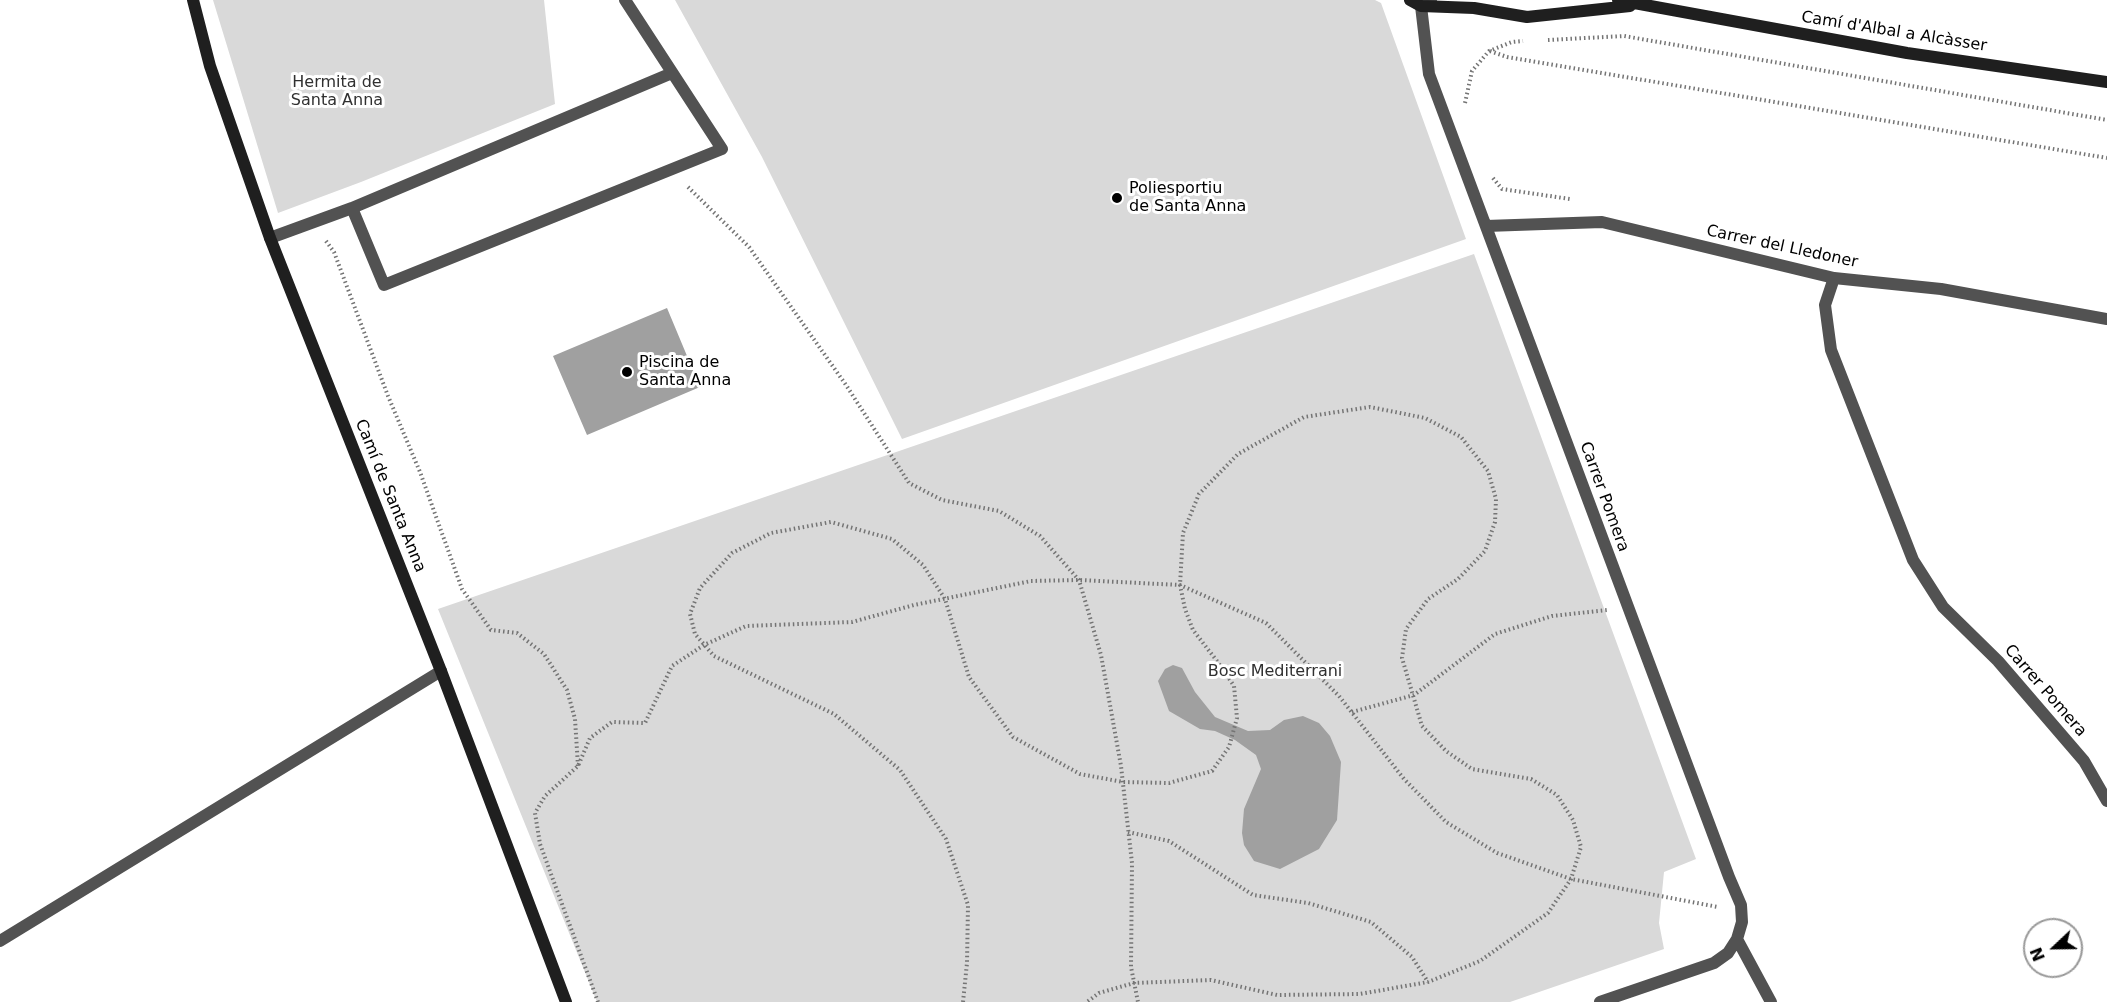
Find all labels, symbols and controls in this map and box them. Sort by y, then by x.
street label: Camí d'Albal a Alcàsser [1800,8,1988,56]
park label: Hermita de Santa Anna [291,73,383,111]
place label: Poliesportiu de Santa Anna [1129,179,1246,217]
marker: Poliesportiu de Santa Anna [1110,191,1124,205]
street label: Carrer del Lledoner [1705,222,1859,272]
place label: Piscina de Santa Anna [639,353,731,391]
marker: Piscina de Santa Anna [620,365,634,379]
street label: Camí de Santa Anna [350,417,430,575]
street label: Carrer Pomera [1575,439,1633,555]
street label: Carrer Pomera [2000,641,2090,741]
park label: Bosc Mediterrani [1208,662,1342,682]
north arrow [2023,918,2083,978]
text: N [2026,944,2049,964]

